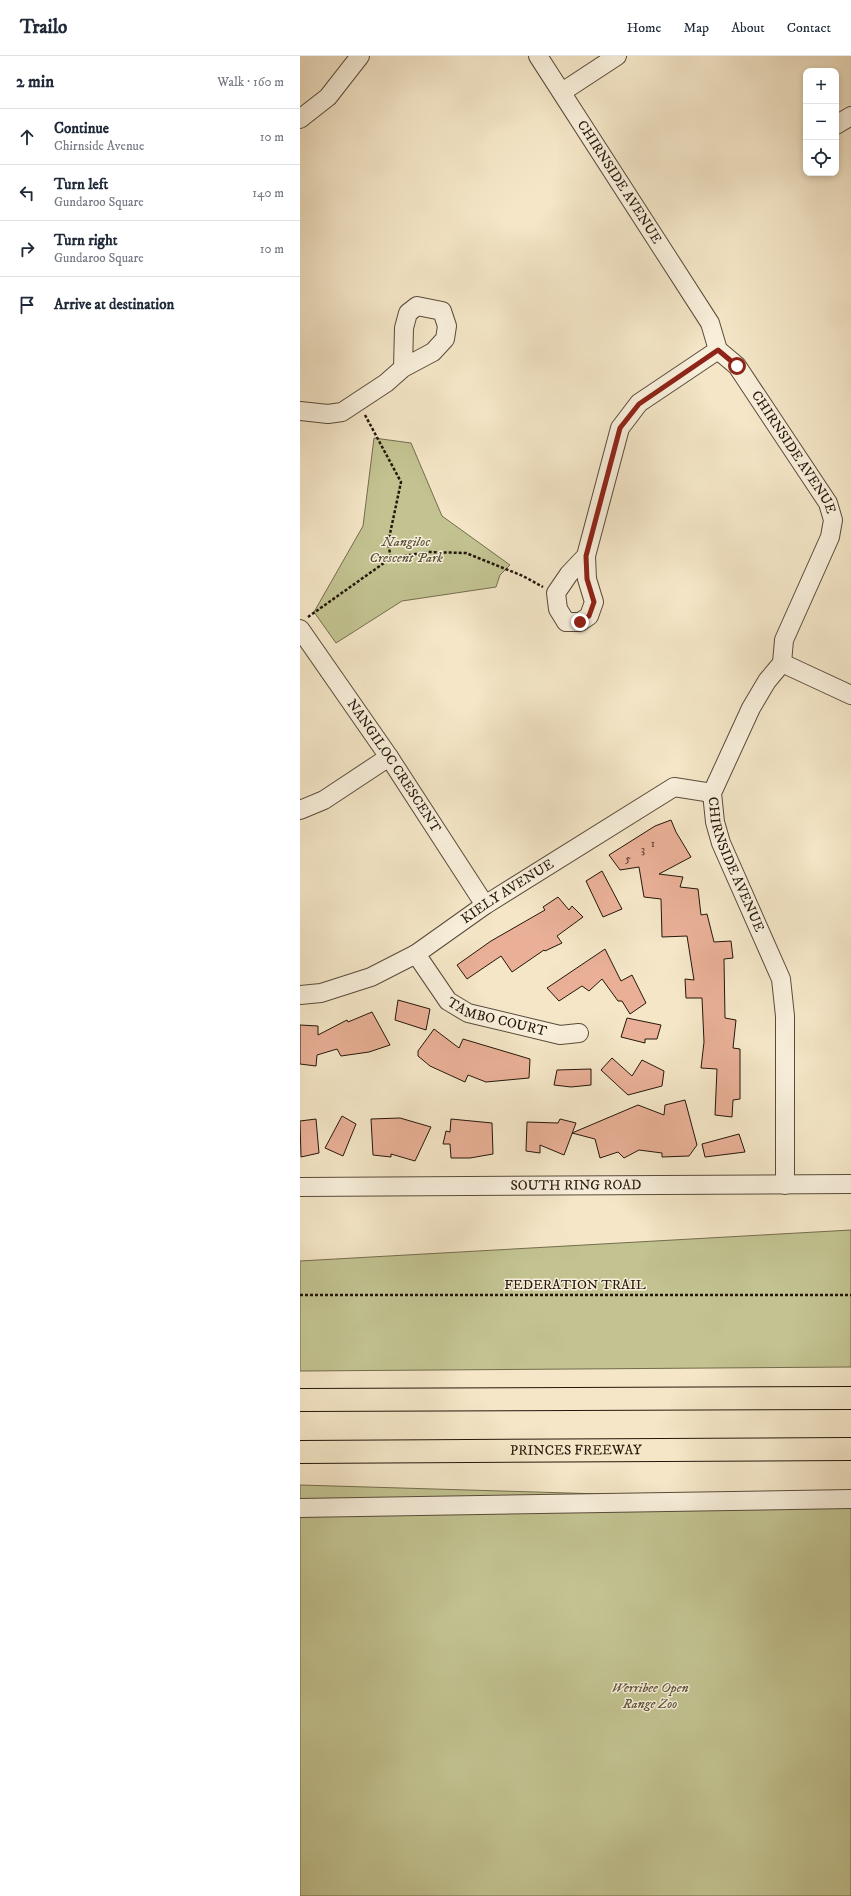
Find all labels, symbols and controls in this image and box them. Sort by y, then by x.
text: Trailo [20,16,67,39]
text: Home [627,19,661,37]
text: Map [683,19,709,37]
text: About [731,19,765,37]
text: Contact [787,19,831,37]
map controls [803,68,839,176]
button: + [803,68,839,104]
text: 2 min [16,71,54,93]
text: Walk · 160 m [217,74,284,90]
button: − [803,104,839,140]
street label: CHIRNSIDE AVENUE [573,117,666,247]
text: Continue [54,119,109,138]
icon: ahead [16,126,38,148]
text: 10 m [260,129,284,145]
text: Chirnside Avenue [54,138,144,154]
button: locate [803,140,839,176]
text: Turn left [54,175,108,194]
icon: left [16,182,38,204]
text: 140 m [252,185,284,201]
text: Gundaroo Square [54,194,144,210]
text: Turn right [54,231,117,250]
icon: right [16,238,38,260]
text: 10 m [260,241,284,257]
text: Gundaroo Square [54,250,144,266]
icon: arrive [16,294,38,316]
text: Arrive at destination [54,295,174,314]
route start [728,357,746,375]
street label: CHIRNSIDE AVENUE [747,387,840,516]
park label: Nangiloc Crescent Park [369,533,443,567]
route end [571,613,589,631]
street label: NANGILOC CRESCENT [343,696,445,836]
street label: CHIRNSIDE AVENUE [703,796,768,935]
house number: 1 [651,836,655,851]
house number: 3 [641,842,645,857]
house number: 5 [625,851,631,866]
street label: KIELY AVENUE [458,855,557,928]
street label: TAMBO COURT [444,993,549,1041]
street label: SOUTH RING ROAD [510,1176,642,1195]
street label: FEDERATION TRAIL [504,1276,646,1294]
street label: PRINCES FREEWAY [510,1441,642,1460]
park label: Werribee Open Range Zoo [611,1679,689,1713]

